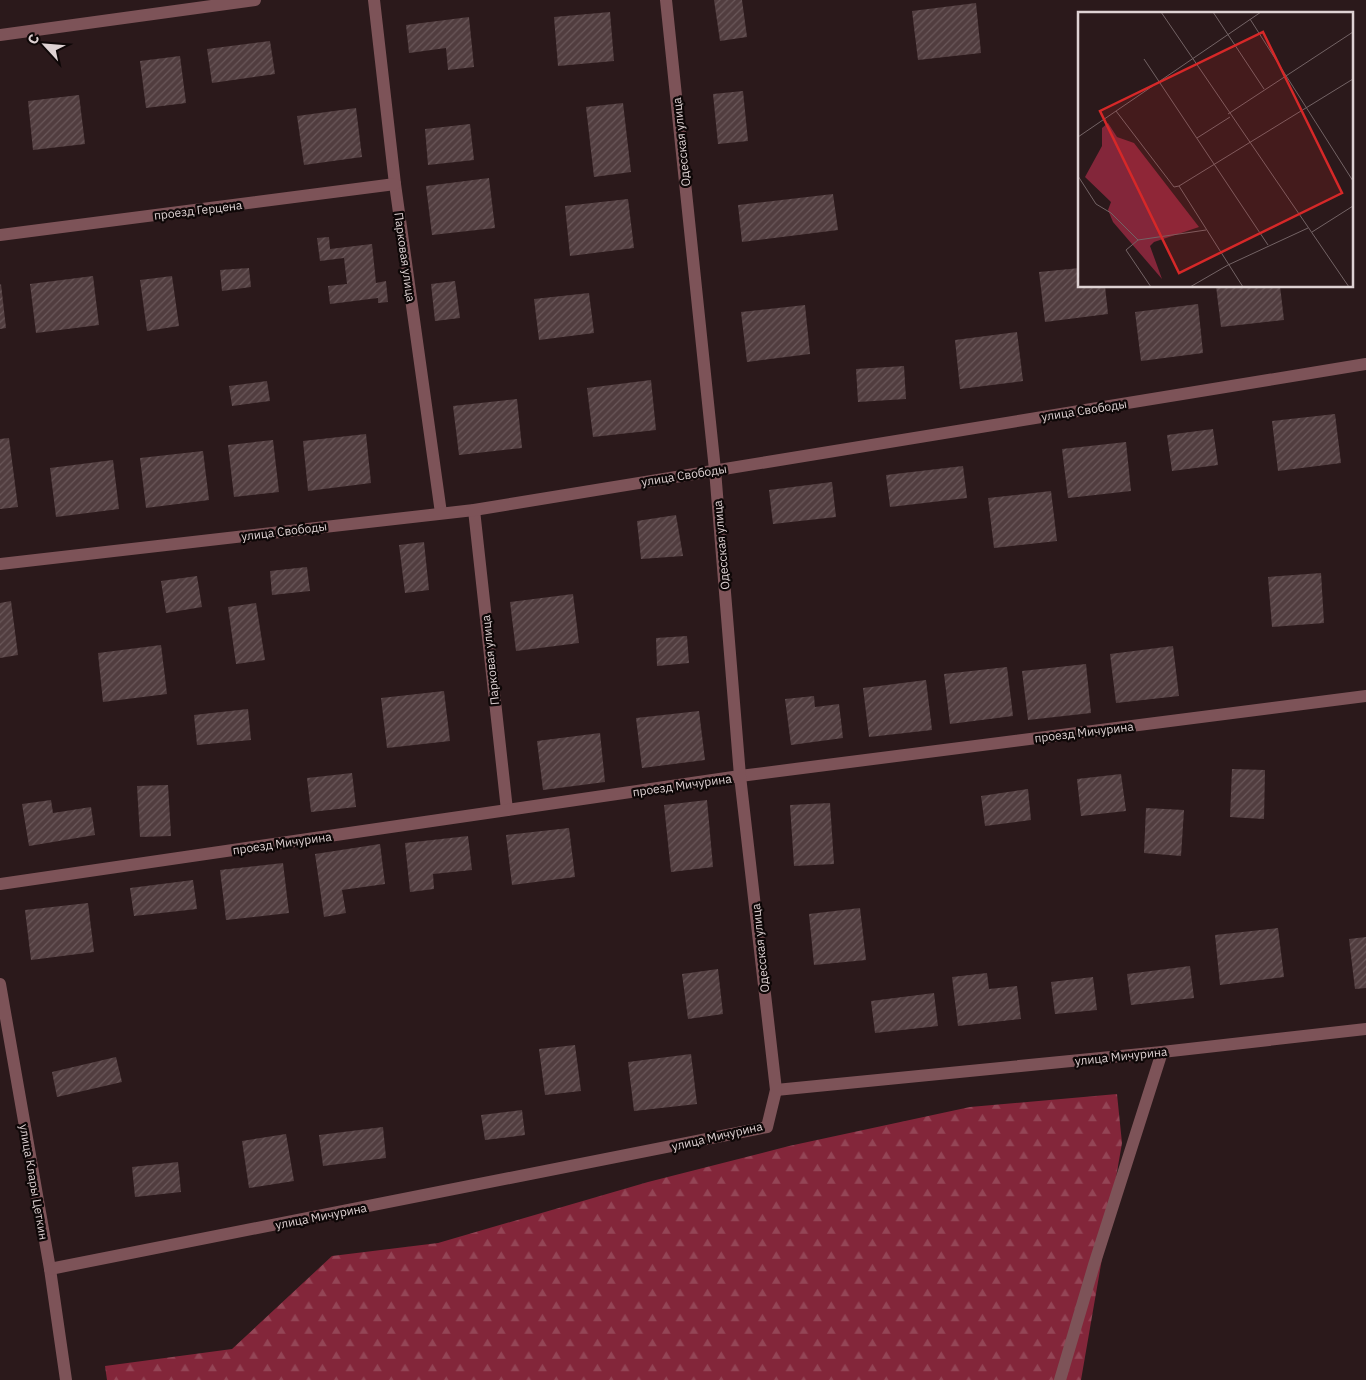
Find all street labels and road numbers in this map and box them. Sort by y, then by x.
street label: Одесская улица [669,96,693,187]
street label: проезд Герцена [153,197,244,223]
street label: Парковая улица [391,211,419,303]
street label: улица Свободы [1040,396,1128,424]
street label: улица Свободы [640,461,728,489]
street label: Одесская улица [710,499,732,590]
street label: улица Свободы [240,518,328,544]
street label: Парковая улица [478,614,502,706]
street label: проезд Мичурина [1034,718,1135,746]
street label: проезд Мичурина [631,771,733,799]
street label: проезд Мичурина [231,829,333,857]
street label: Одесская улица [748,902,772,993]
street label: улица Мичурина [1074,1044,1169,1068]
street label: улица Мичурина [670,1118,764,1154]
street label: улица Клары Цеткин [16,1123,52,1241]
street label: улица Мичурина [274,1200,369,1232]

